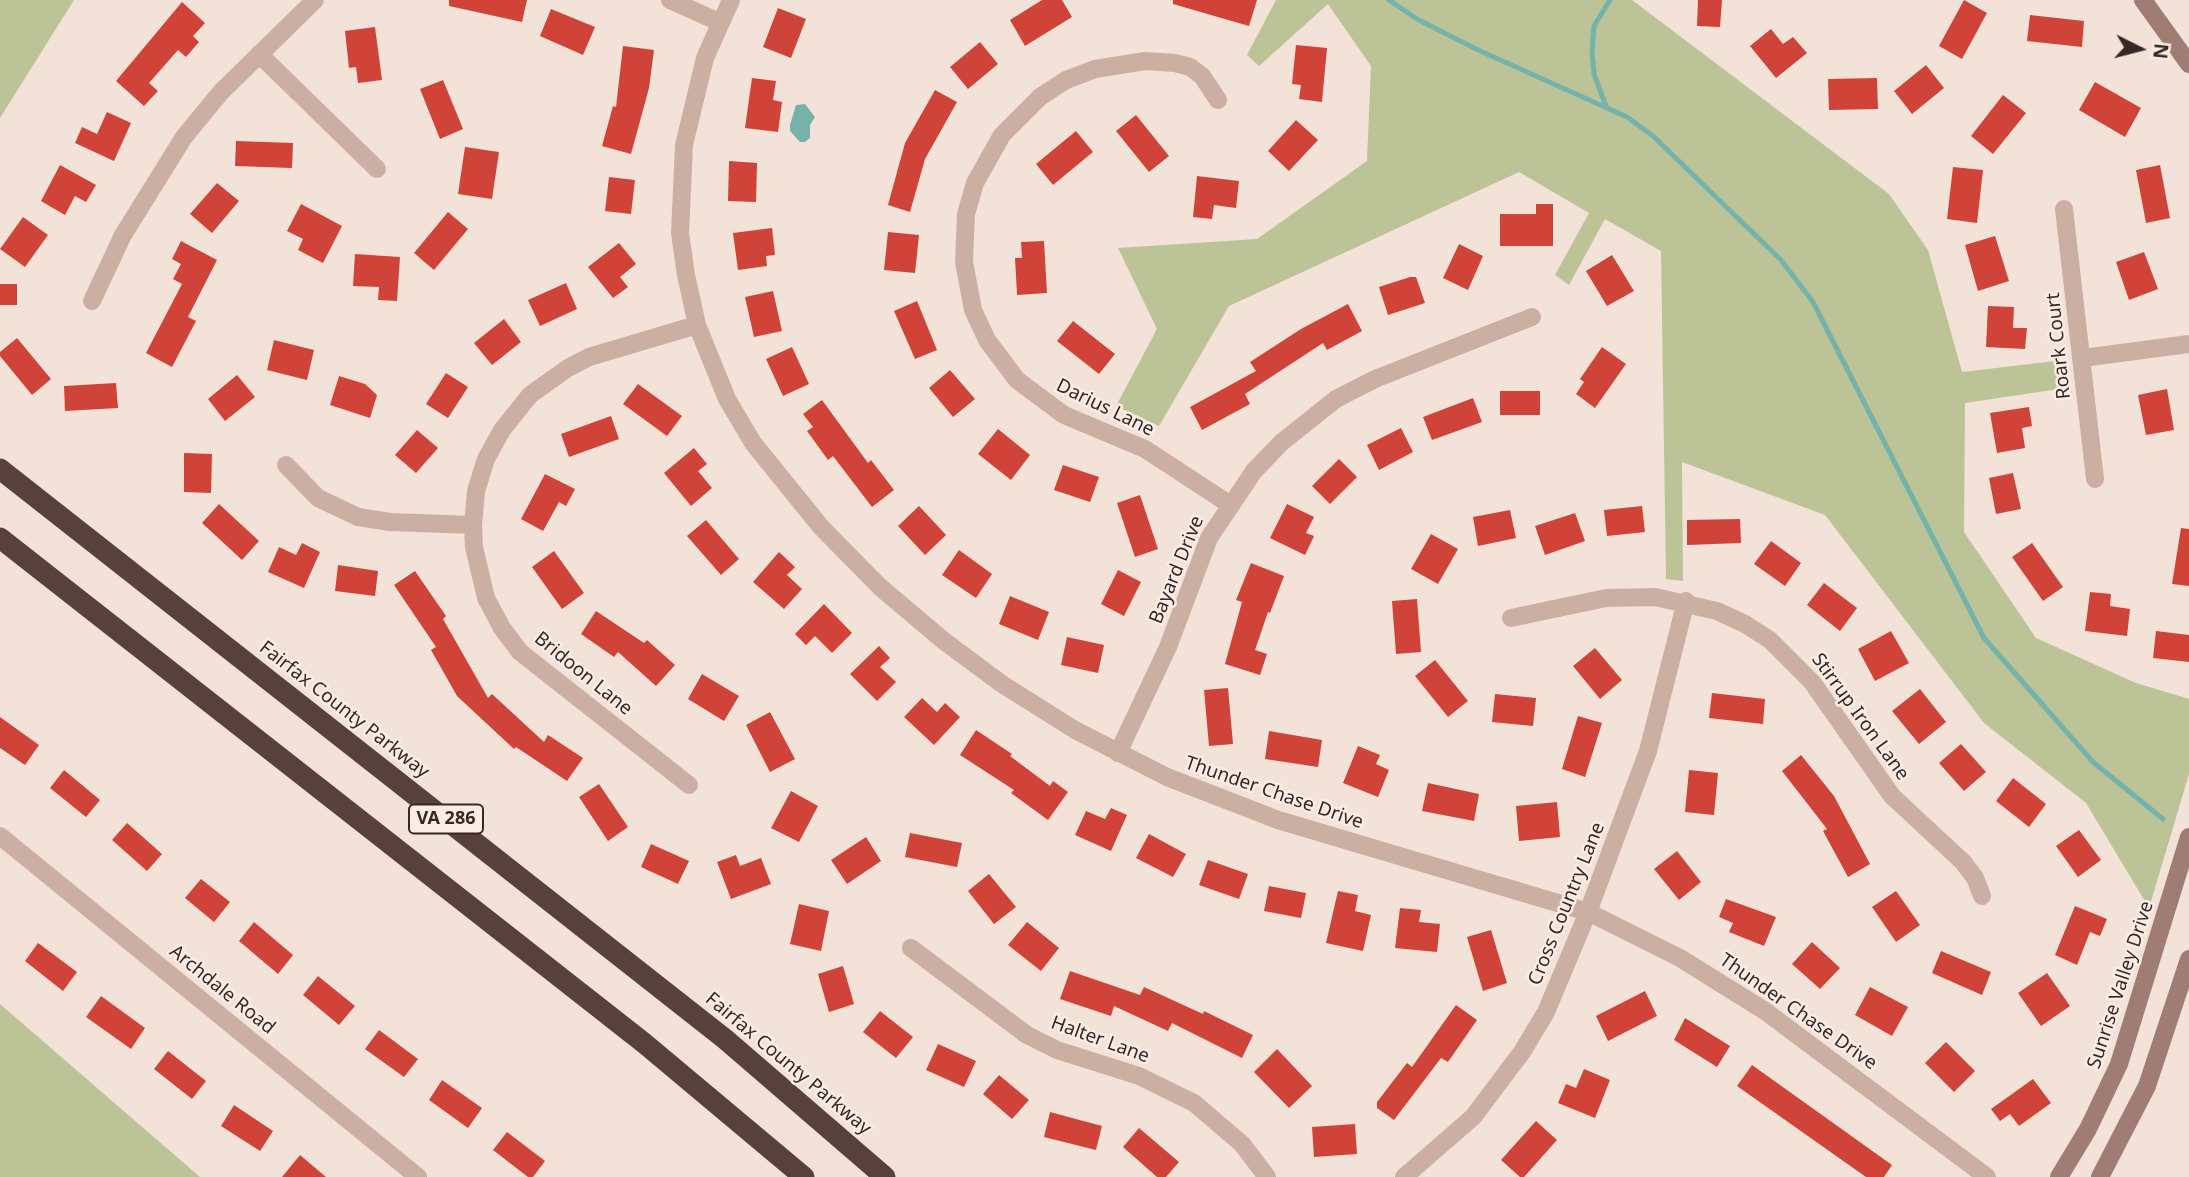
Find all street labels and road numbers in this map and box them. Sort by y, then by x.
street label: Roark Court [2042,292,2076,400]
street label: Darius Lane [1052,374,1158,442]
street label: Bayard Drive [1145,513,1209,627]
street label: Bridoon Lane [529,628,637,720]
street label: Fairfax County Parkway [254,637,434,783]
street label: Stirrup Iron Lane [1806,649,1914,785]
street label: Thunder Chase Drive [1182,752,1366,834]
road number: VA 286 [409,804,483,834]
street label: Cross Country Lane [1524,819,1610,989]
street label: Sunrise Valley Drive [2083,898,2159,1072]
street label: Archdale Road [165,941,279,1039]
street label: Thunder Chase Drive [1715,949,1881,1075]
street label: Fairfax County Parkway [700,988,876,1140]
street label: Halter Lane [1048,1012,1152,1068]

